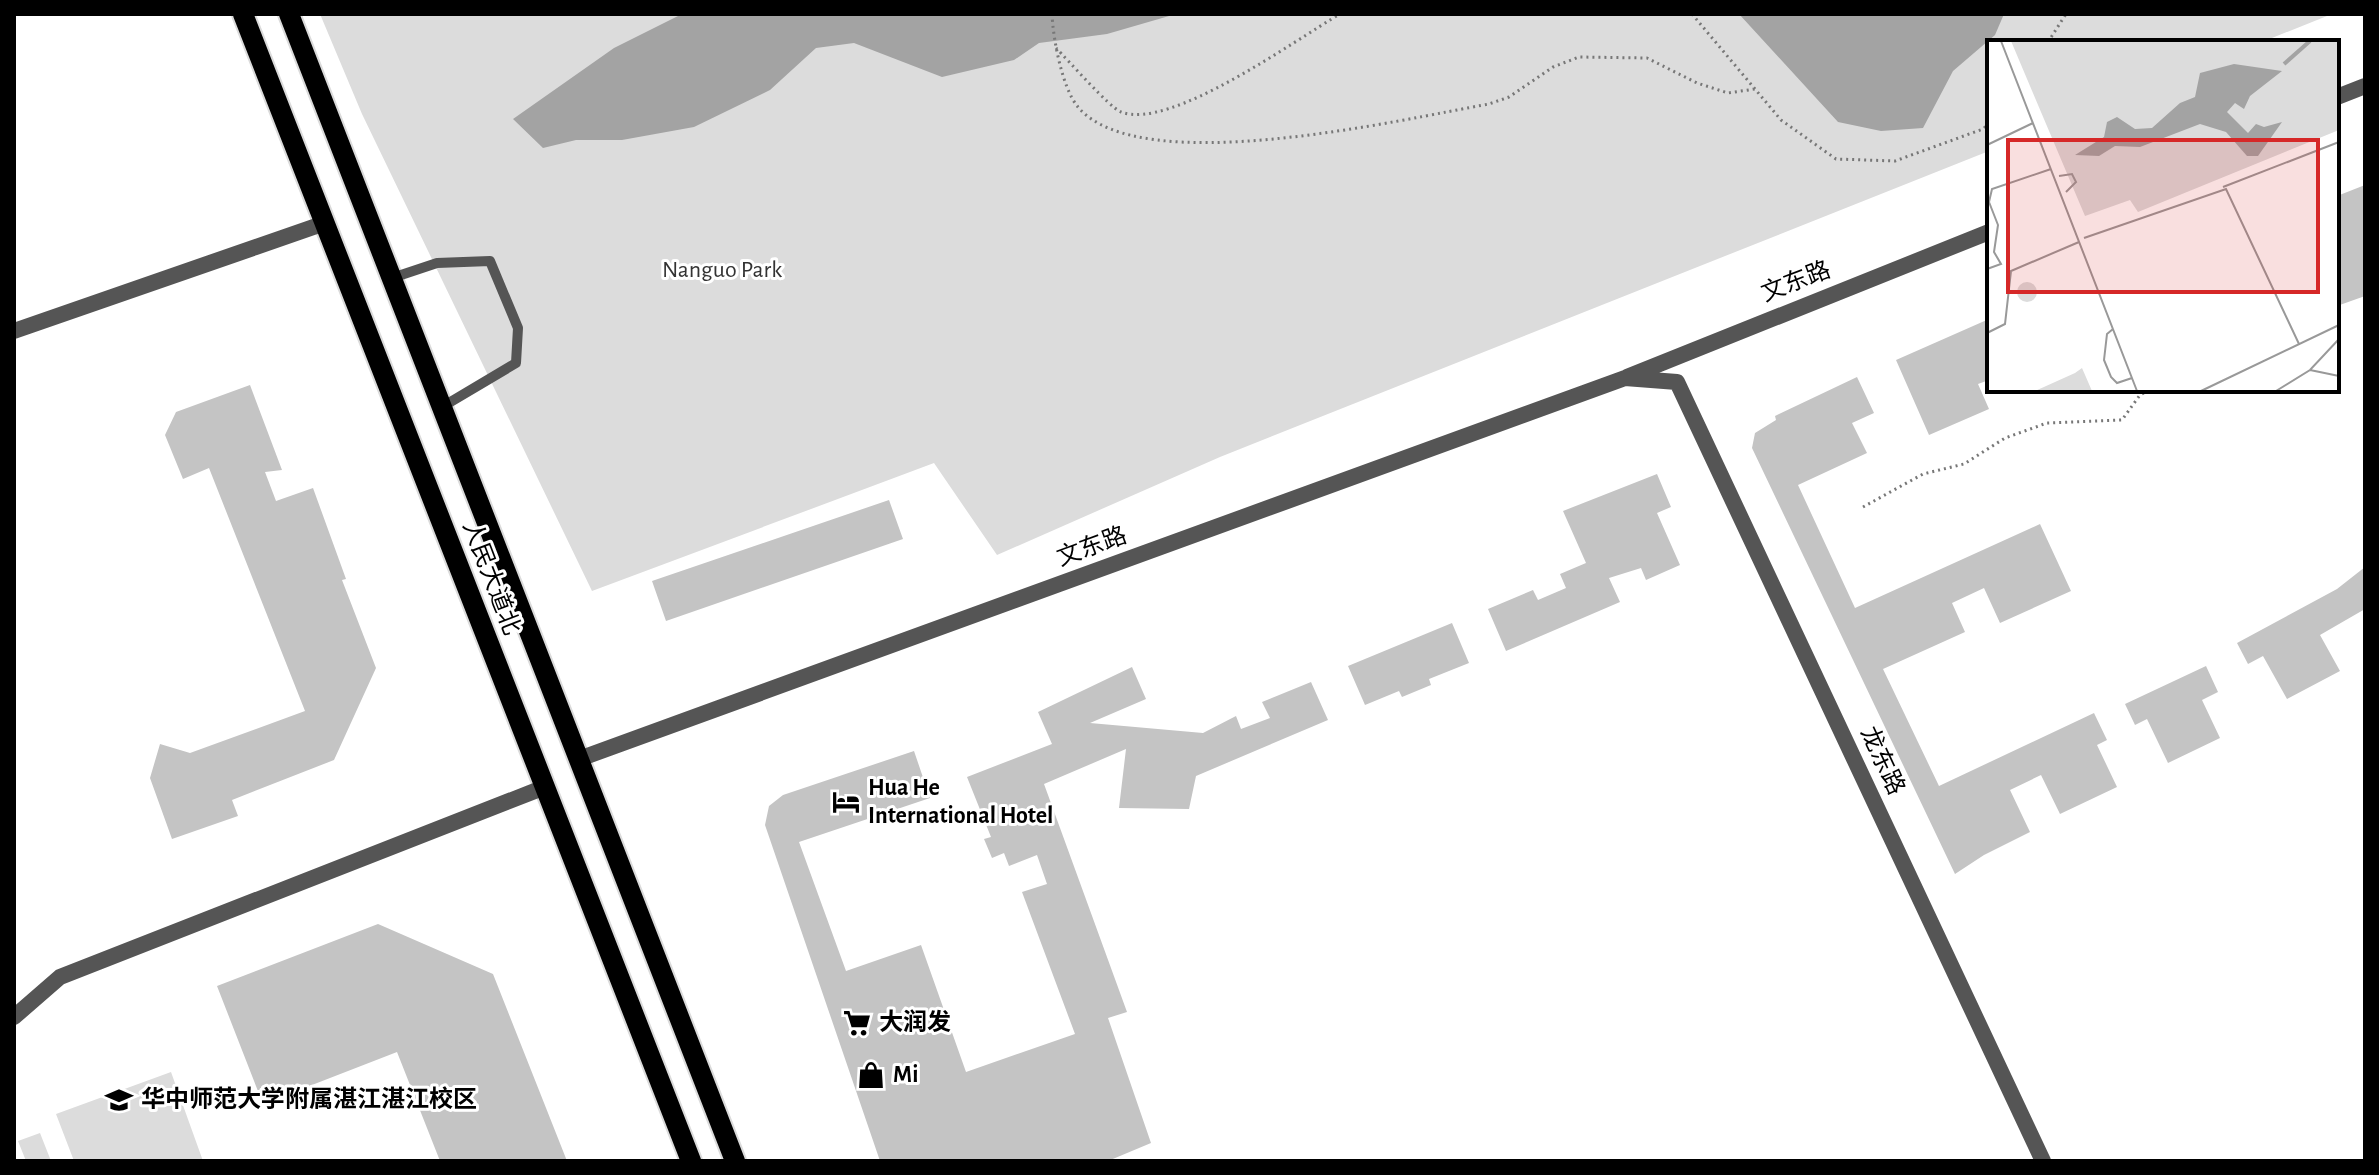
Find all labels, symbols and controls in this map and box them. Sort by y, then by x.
inset map [1987,40,2339,392]
street label: 文东路 [1757,256,1834,306]
park label: Nanguo Park [662,258,782,282]
street label: 人民大道北 [458,517,526,638]
street label: 文东路 [1053,522,1130,571]
street label: 龙东路 [1856,722,1910,799]
place label: Hua He International Hotel [868,776,1053,828]
hotel icon: Hua He International Hotel [831,787,861,817]
supermarket icon: 大润发 [842,1008,872,1038]
place label: 大润发 [879,1009,951,1035]
shop icon: Mi [856,1060,886,1090]
place label: Mi [893,1063,918,1087]
school or university icon: 华中师范大学附属湛江湛江校区 [104,1085,134,1115]
place label: 华中师范大学附属湛江湛江校区 [141,1086,477,1112]

